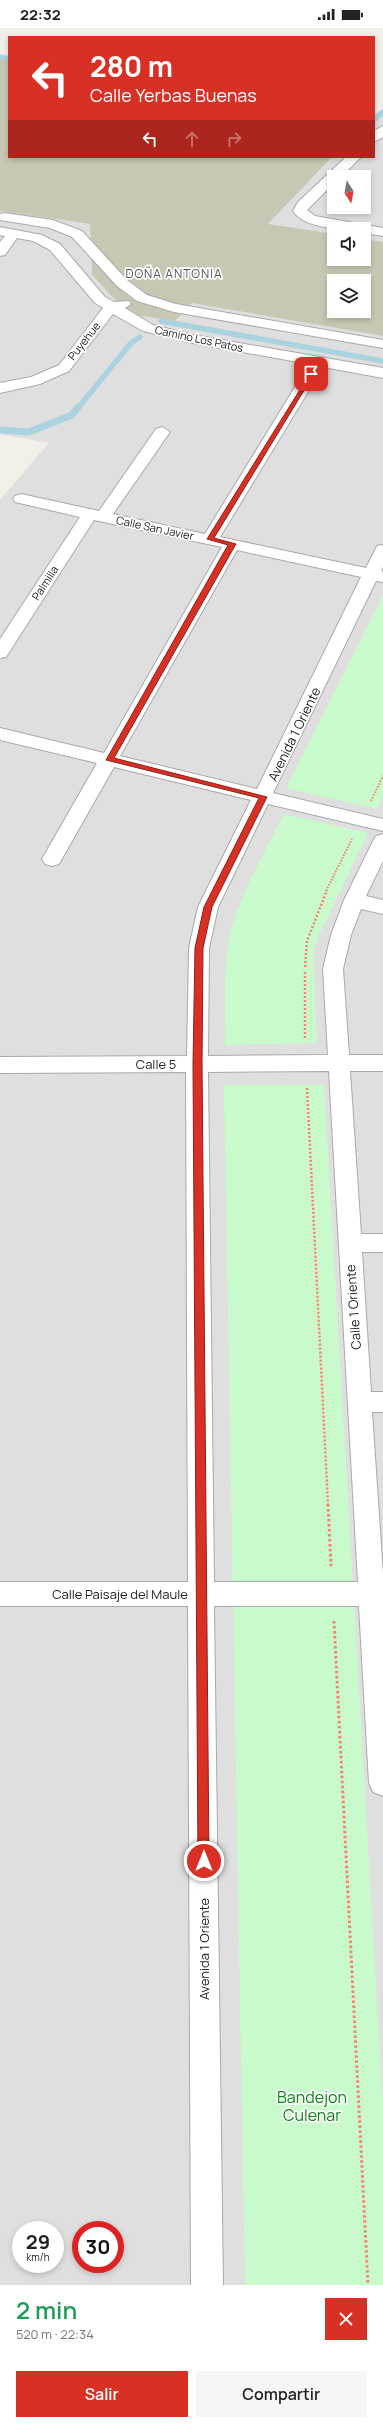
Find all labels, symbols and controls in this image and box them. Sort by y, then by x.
text: 22:32 [20,4,61,25]
text: 280 m [90,47,173,85]
icon: left [24,52,76,104]
text: Calle Yerbas Buenas [90,83,257,107]
icon: left [139,128,161,150]
icon: ahead [181,128,203,150]
icon: right [223,128,245,150]
north arrow [327,170,371,214]
map controls [327,170,371,318]
button: sound [327,222,371,266]
district label: DOÑA ANTONIA [125,265,223,282]
button: layers [327,274,371,318]
street label: Puyehue [64,318,104,363]
street label: Camino Los Patos [154,322,245,355]
pin [294,357,328,391]
icon: arrive [300,363,322,385]
street label: Calle San Javier [115,512,195,543]
street label: Palmilla [28,563,61,603]
street label: Avenida 1 Oriente [264,684,325,784]
street label: Calle 5 [136,1055,176,1073]
street label: Calle 1 Oriente [341,1263,365,1350]
street label: Calle Paisaje del Maule [52,1585,188,1603]
position arrow [183,1840,225,1882]
street label: Avenida 1 Oriente [195,1897,213,2000]
park label: Bandejon Culenar [277,2086,347,2126]
speed limit sign: 30 [72,2221,124,2273]
text: 29 [26,2228,50,2255]
text: km/h [26,2250,50,2264]
text: 2 min [16,2293,77,2326]
button: close [325,2298,367,2340]
text: 520 m · 22:34 [16,2325,94,2343]
button: Salir [16,2371,188,2417]
button: Compartir [196,2371,367,2417]

